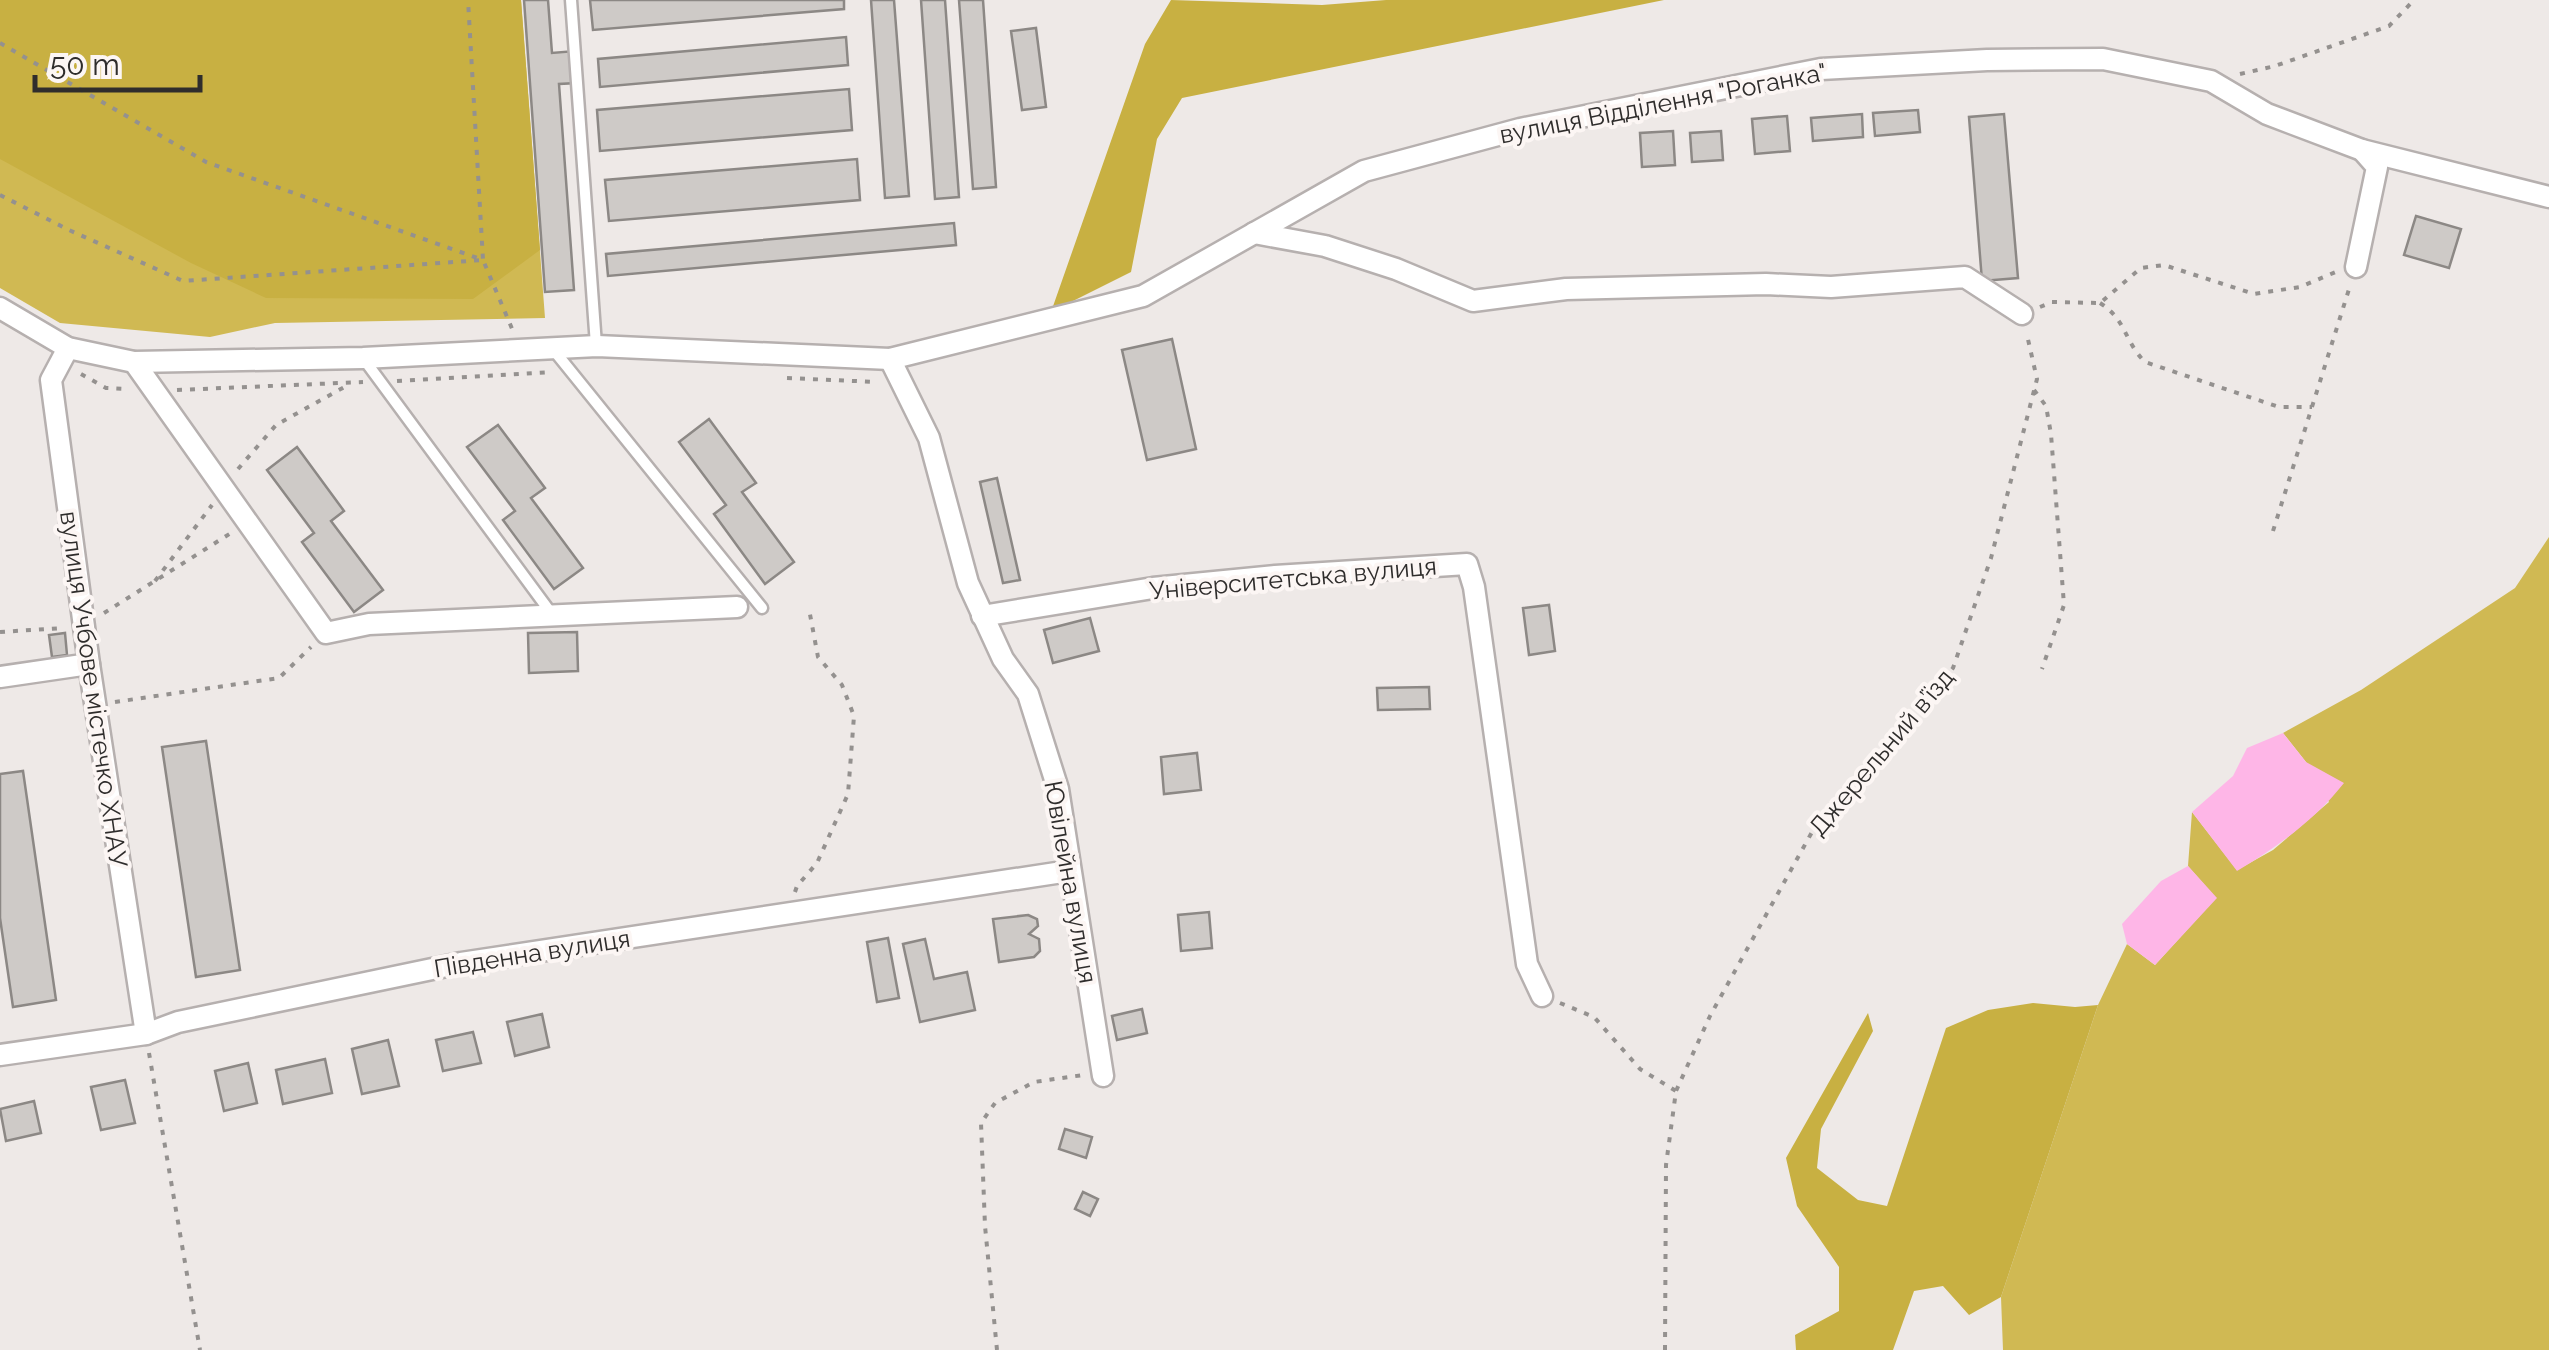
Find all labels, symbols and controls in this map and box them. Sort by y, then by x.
scale bar [35,30,200,92]
text: 50 m [50,47,120,82]
street label: вулиця Відділення "Роганка" [1497,57,1829,149]
street label: вулиця Учбове містечко ХНАУ [54,509,134,869]
street label: Університетська вулиця [1148,550,1438,606]
street label: Джерельний в’їзд [1802,662,1960,842]
street label: Ювілейна вулиця [1038,778,1104,986]
street label: Південна вулиця [432,923,632,983]

